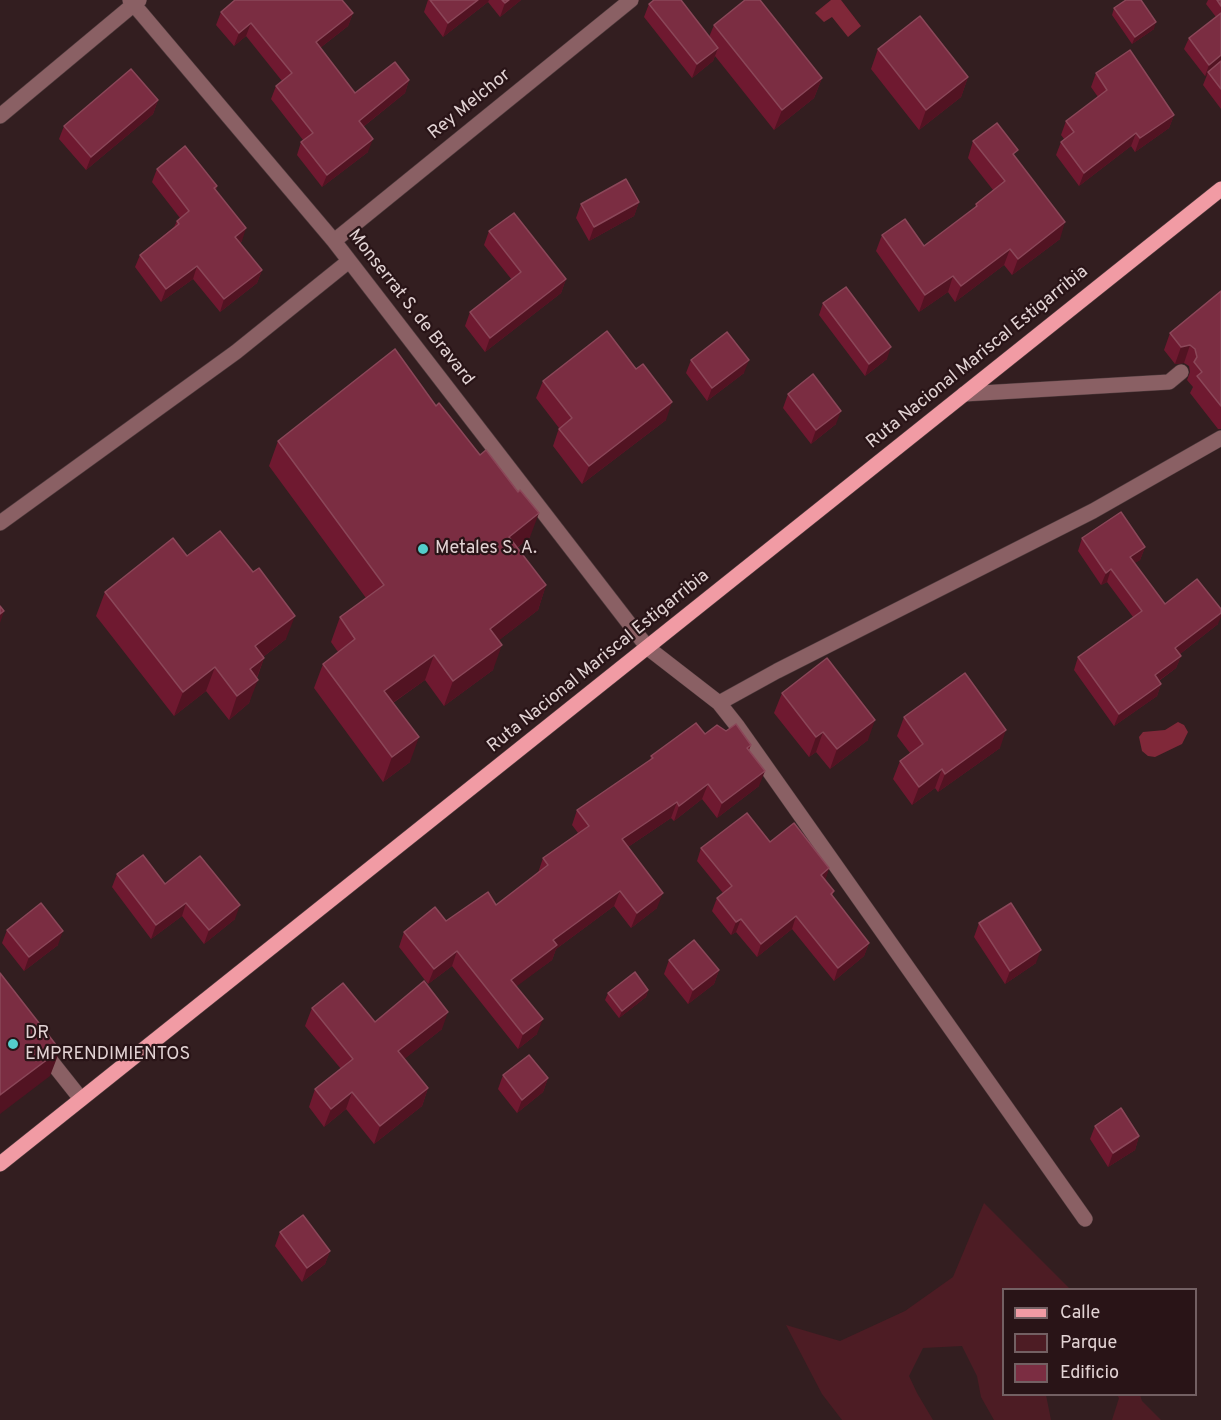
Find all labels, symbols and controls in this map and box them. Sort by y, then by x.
street label: Rey Melchor [424,65,516,145]
street label: Monserrat S. de Bravard [342,226,478,390]
street label: Ruta Nacional Mariscal Estigarribia [863,262,1093,454]
place label: Metales S. A. [435,538,537,560]
marker: Metales S. A. [416,542,430,556]
street label: Ruta Nacional Mariscal Estigarribia [484,566,714,758]
place label: DR EMPRENDIMIENTOS [25,1023,190,1066]
marker: DR EMPRENDIMIENTOS [6,1037,20,1051]
legend [1002,1288,1197,1396]
text: Calle [1060,1302,1100,1325]
text: Parque [1060,1332,1117,1355]
text: Edificio [1060,1362,1119,1385]

